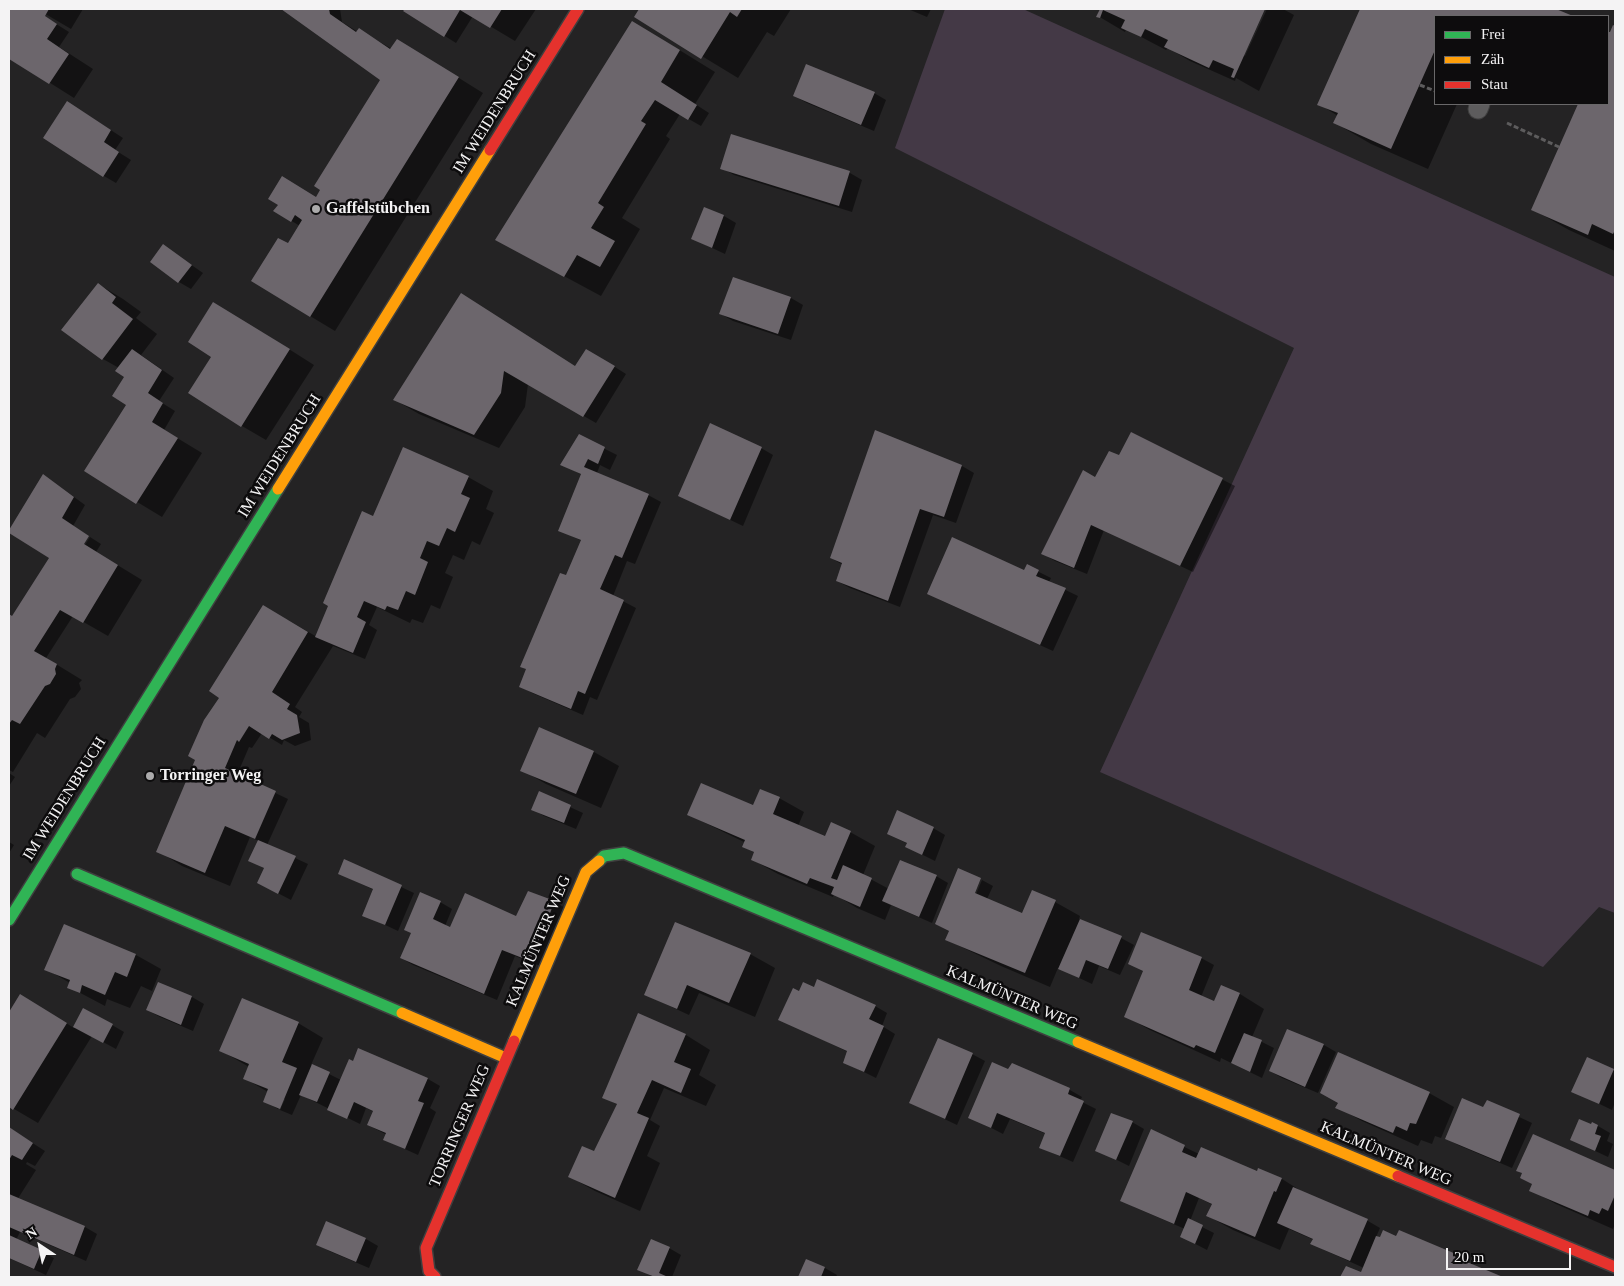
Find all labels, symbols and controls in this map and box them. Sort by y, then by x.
legend [1434,15,1609,105]
text: Frei [1481,26,1505,42]
street label: IM WEIDENBRUCH [449,47,541,177]
text: Zäh [1481,51,1504,67]
text: Stau [1481,76,1508,92]
place label: Gaffelstübchen [326,199,430,219]
marker: Gaffelstübchen [310,203,322,215]
street label: IM WEIDENBRUCH [234,391,326,521]
street label: IM WEIDENBRUCH [19,734,111,864]
place label: Torringer Weg [160,766,261,786]
marker: Torringer Weg [144,770,156,782]
street label: KALMÜNTER WEG [503,872,575,1010]
street label: KALMÜNTER WEG [943,962,1081,1034]
street label: TORRINGER WEG [425,1062,495,1190]
street label: KALMÜNTER WEG [1317,1118,1455,1190]
north arrow [15,1221,65,1271]
text: N [23,1224,40,1242]
scale bar [1449,1238,1574,1270]
text: 20 m [1454,1249,1484,1265]

